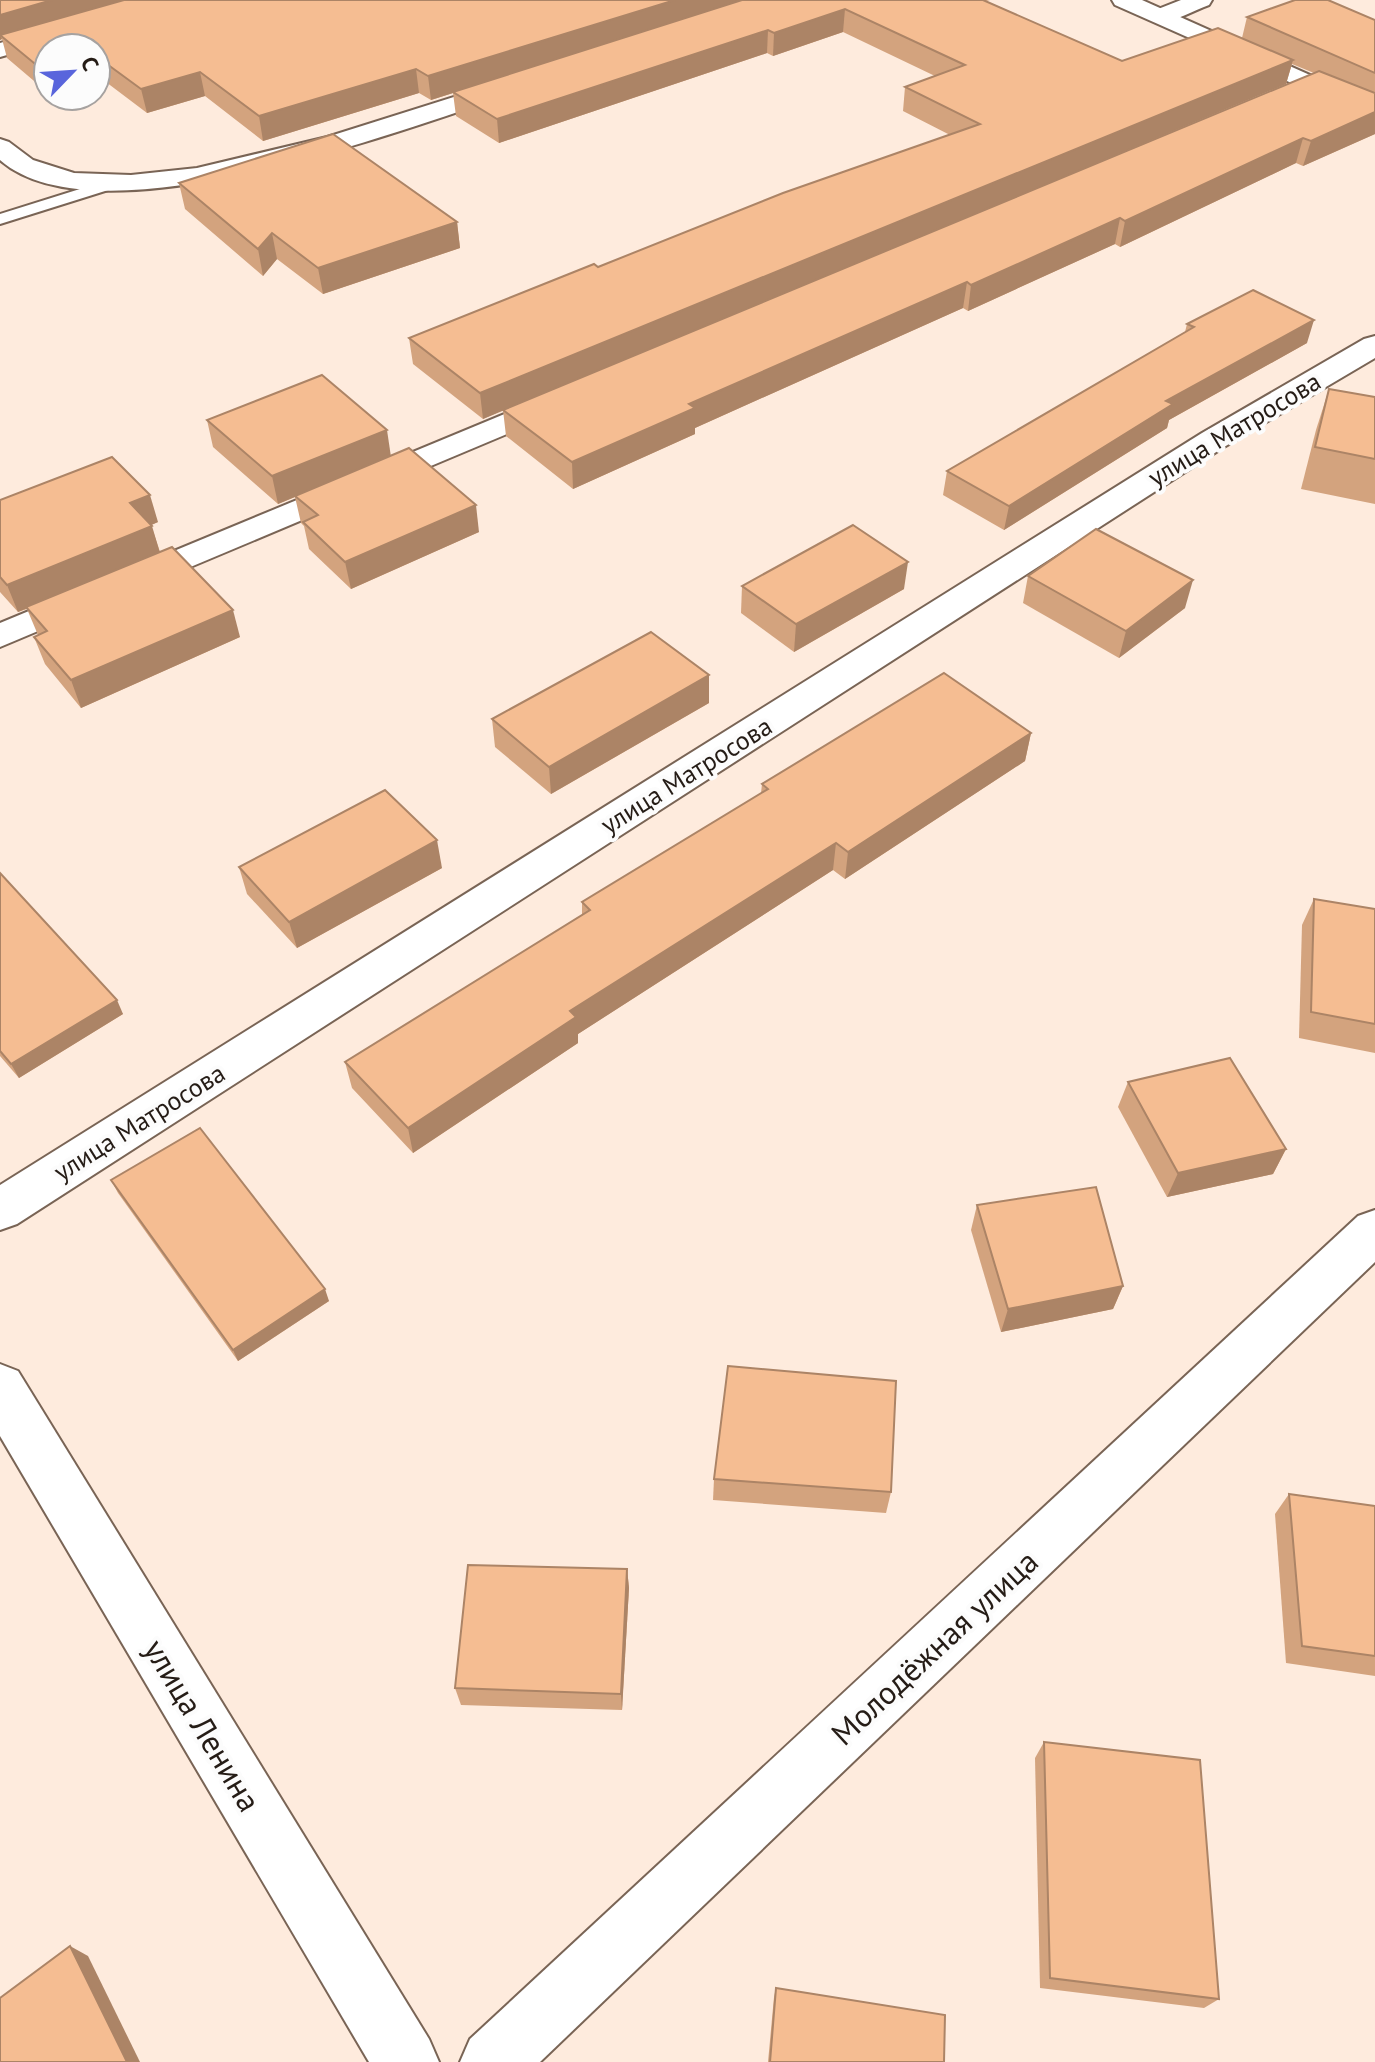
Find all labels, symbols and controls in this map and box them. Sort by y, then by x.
north arrow [32,32,112,112]
text: С [75,52,105,75]
street label: улица Матросова [1142,364,1326,494]
street label: улица Матросова [594,709,778,841]
street label: улица Матросова [47,1056,231,1188]
street label: Молодёжная улица [822,1540,1046,1754]
street label: улица Ленина [135,1631,271,1819]

